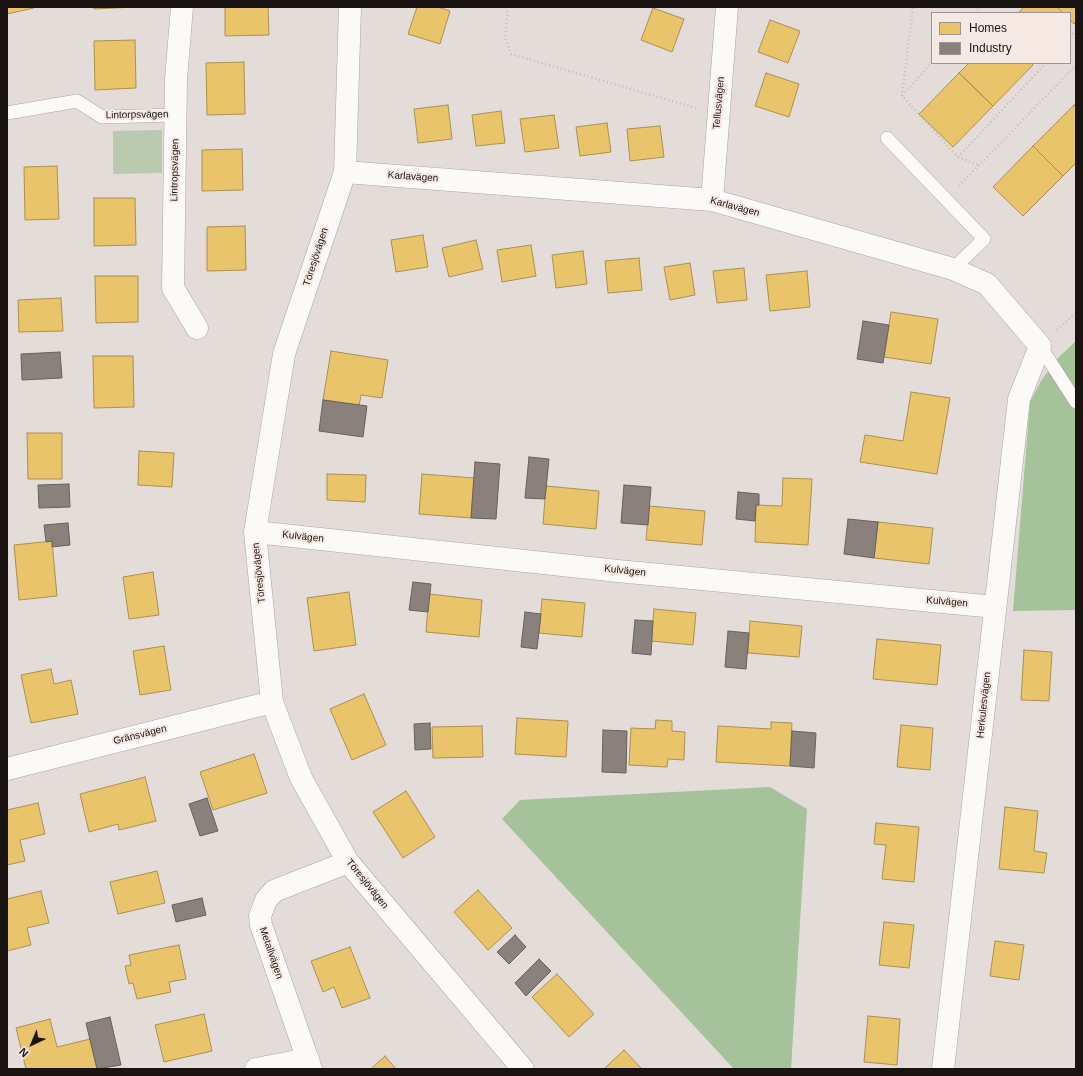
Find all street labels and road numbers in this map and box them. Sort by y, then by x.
street label: Tellusvägen [711,76,727,130]
street label: Lintorpsvägen [105,108,169,122]
street label: Lintropsvägen [168,138,182,202]
street label: Karlavägen [387,169,439,185]
street label: Karlavägen [709,195,761,219]
street label: Töresjövägen [301,226,331,288]
street label: Kulvägen [282,529,324,545]
street label: Töresjövägen [250,542,268,604]
street label: Kulvägen [604,563,646,579]
street label: Kulvägen [926,594,968,610]
street label: Herkulesvägen [975,671,993,739]
street label: Gränsvägen [112,723,168,747]
street label: Töresjövägen [343,857,391,911]
street label: Metallvägen [257,926,285,980]

